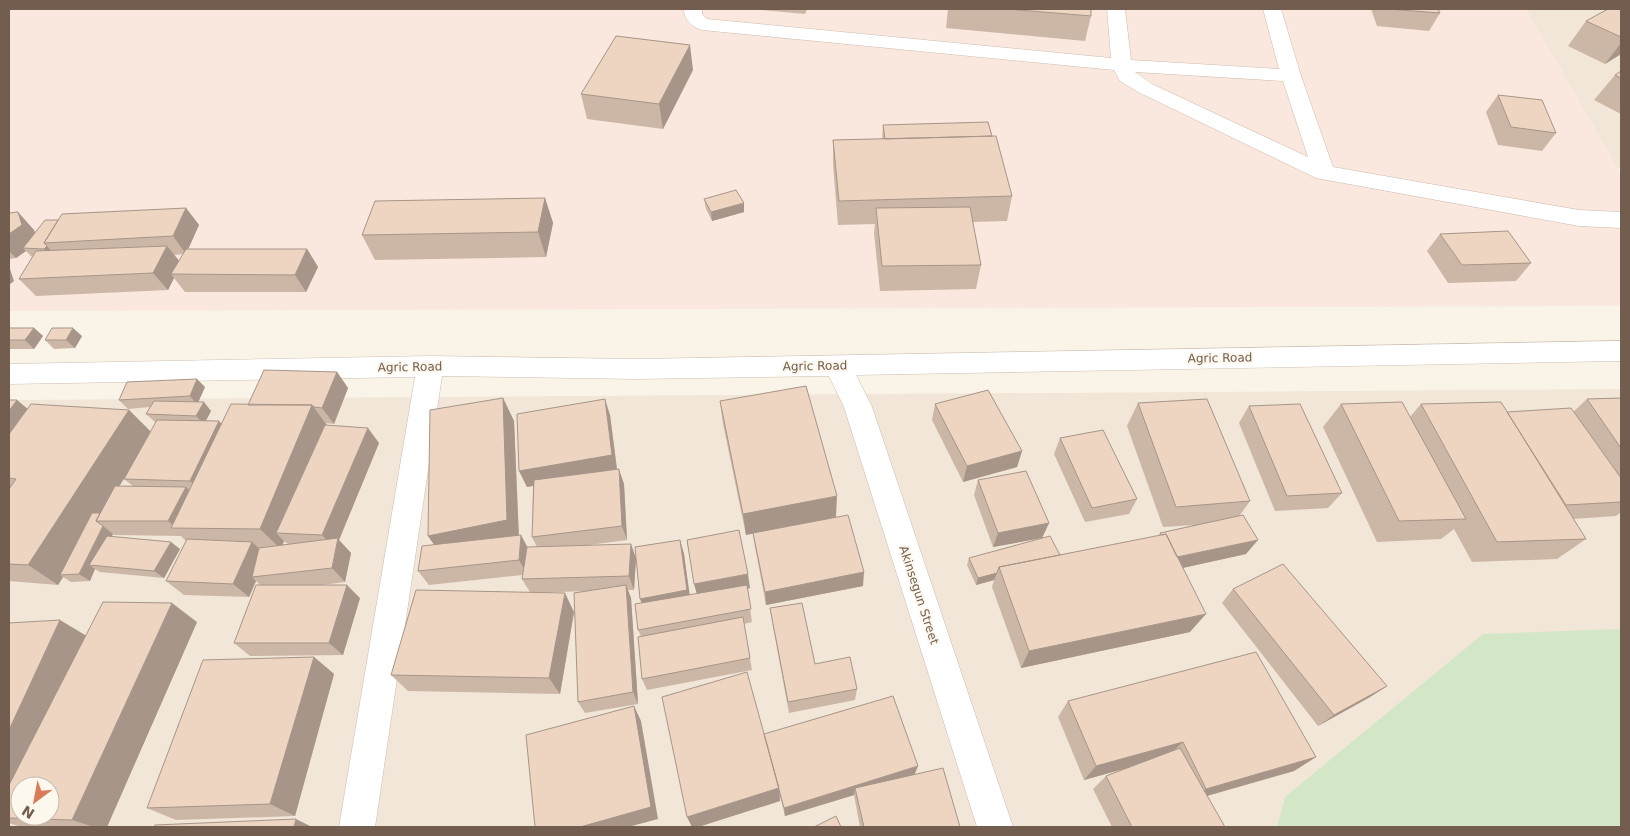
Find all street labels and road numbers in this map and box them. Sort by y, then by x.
street label: Agric Road [1188,350,1252,366]
street label: Agric Road [783,358,847,374]
street label: Agric Road [378,359,442,375]
street label: Akinsegun Street [896,544,942,646]

